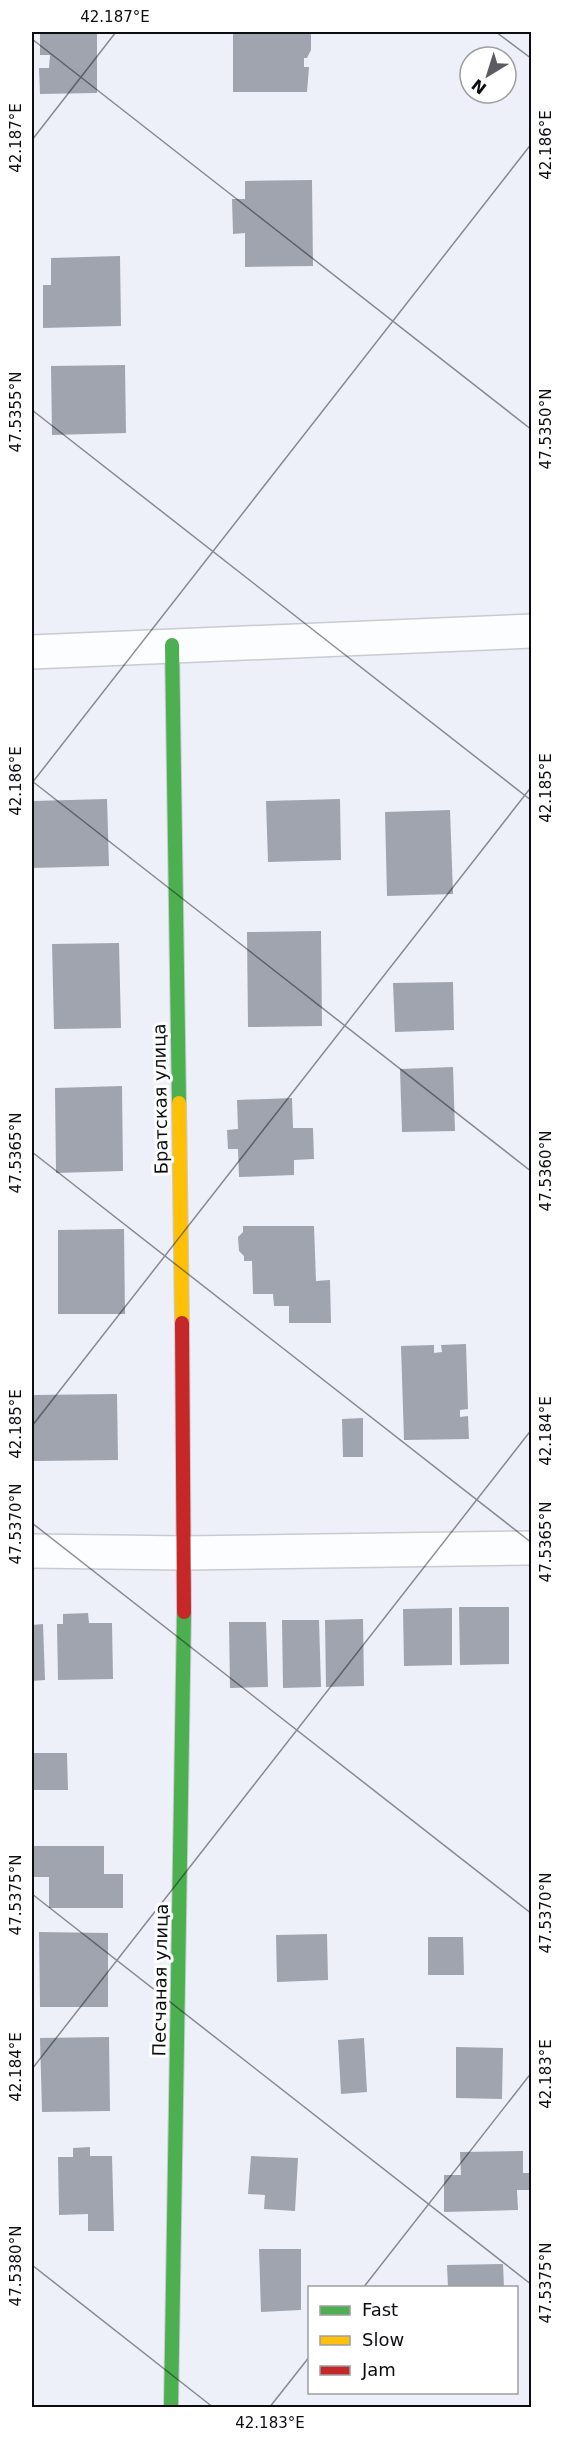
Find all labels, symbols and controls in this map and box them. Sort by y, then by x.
text: 42.187°E [80,8,150,26]
north arrow [458,45,518,105]
text: N [468,75,490,98]
text: 42.187°E [7,103,25,173]
text: 42.186°E [537,110,555,180]
text: 47.5355°N [7,372,25,452]
text: 47.5350°N [537,389,555,469]
text: 42.186°E [7,746,25,816]
text: 42.185°E [537,753,555,823]
street label: Братская улица [148,1023,172,1175]
text: 47.5365°N [7,1113,25,1193]
text: 47.5360°N [537,1131,555,1211]
text: 42.185°E [7,1389,25,1459]
text: 42.184°E [537,1396,555,1466]
text: 47.5370°N [7,1484,25,1564]
text: 47.5365°N [537,1502,555,1582]
text: 47.5375°N [7,1855,25,1935]
text: 47.5370°N [537,1873,555,1953]
street label: Песчаная улица [148,1903,172,2057]
text: 42.184°E [7,2032,25,2102]
text: 42.183°E [537,2039,555,2109]
text: 47.5380°N [7,2226,25,2306]
text: 47.5375°N [537,2243,555,2323]
legend [308,2286,518,2394]
text: Fast [362,2299,398,2320]
text: Slow [362,2329,404,2350]
text: Jam [361,2359,396,2380]
text: 42.183°E [235,2414,305,2432]

